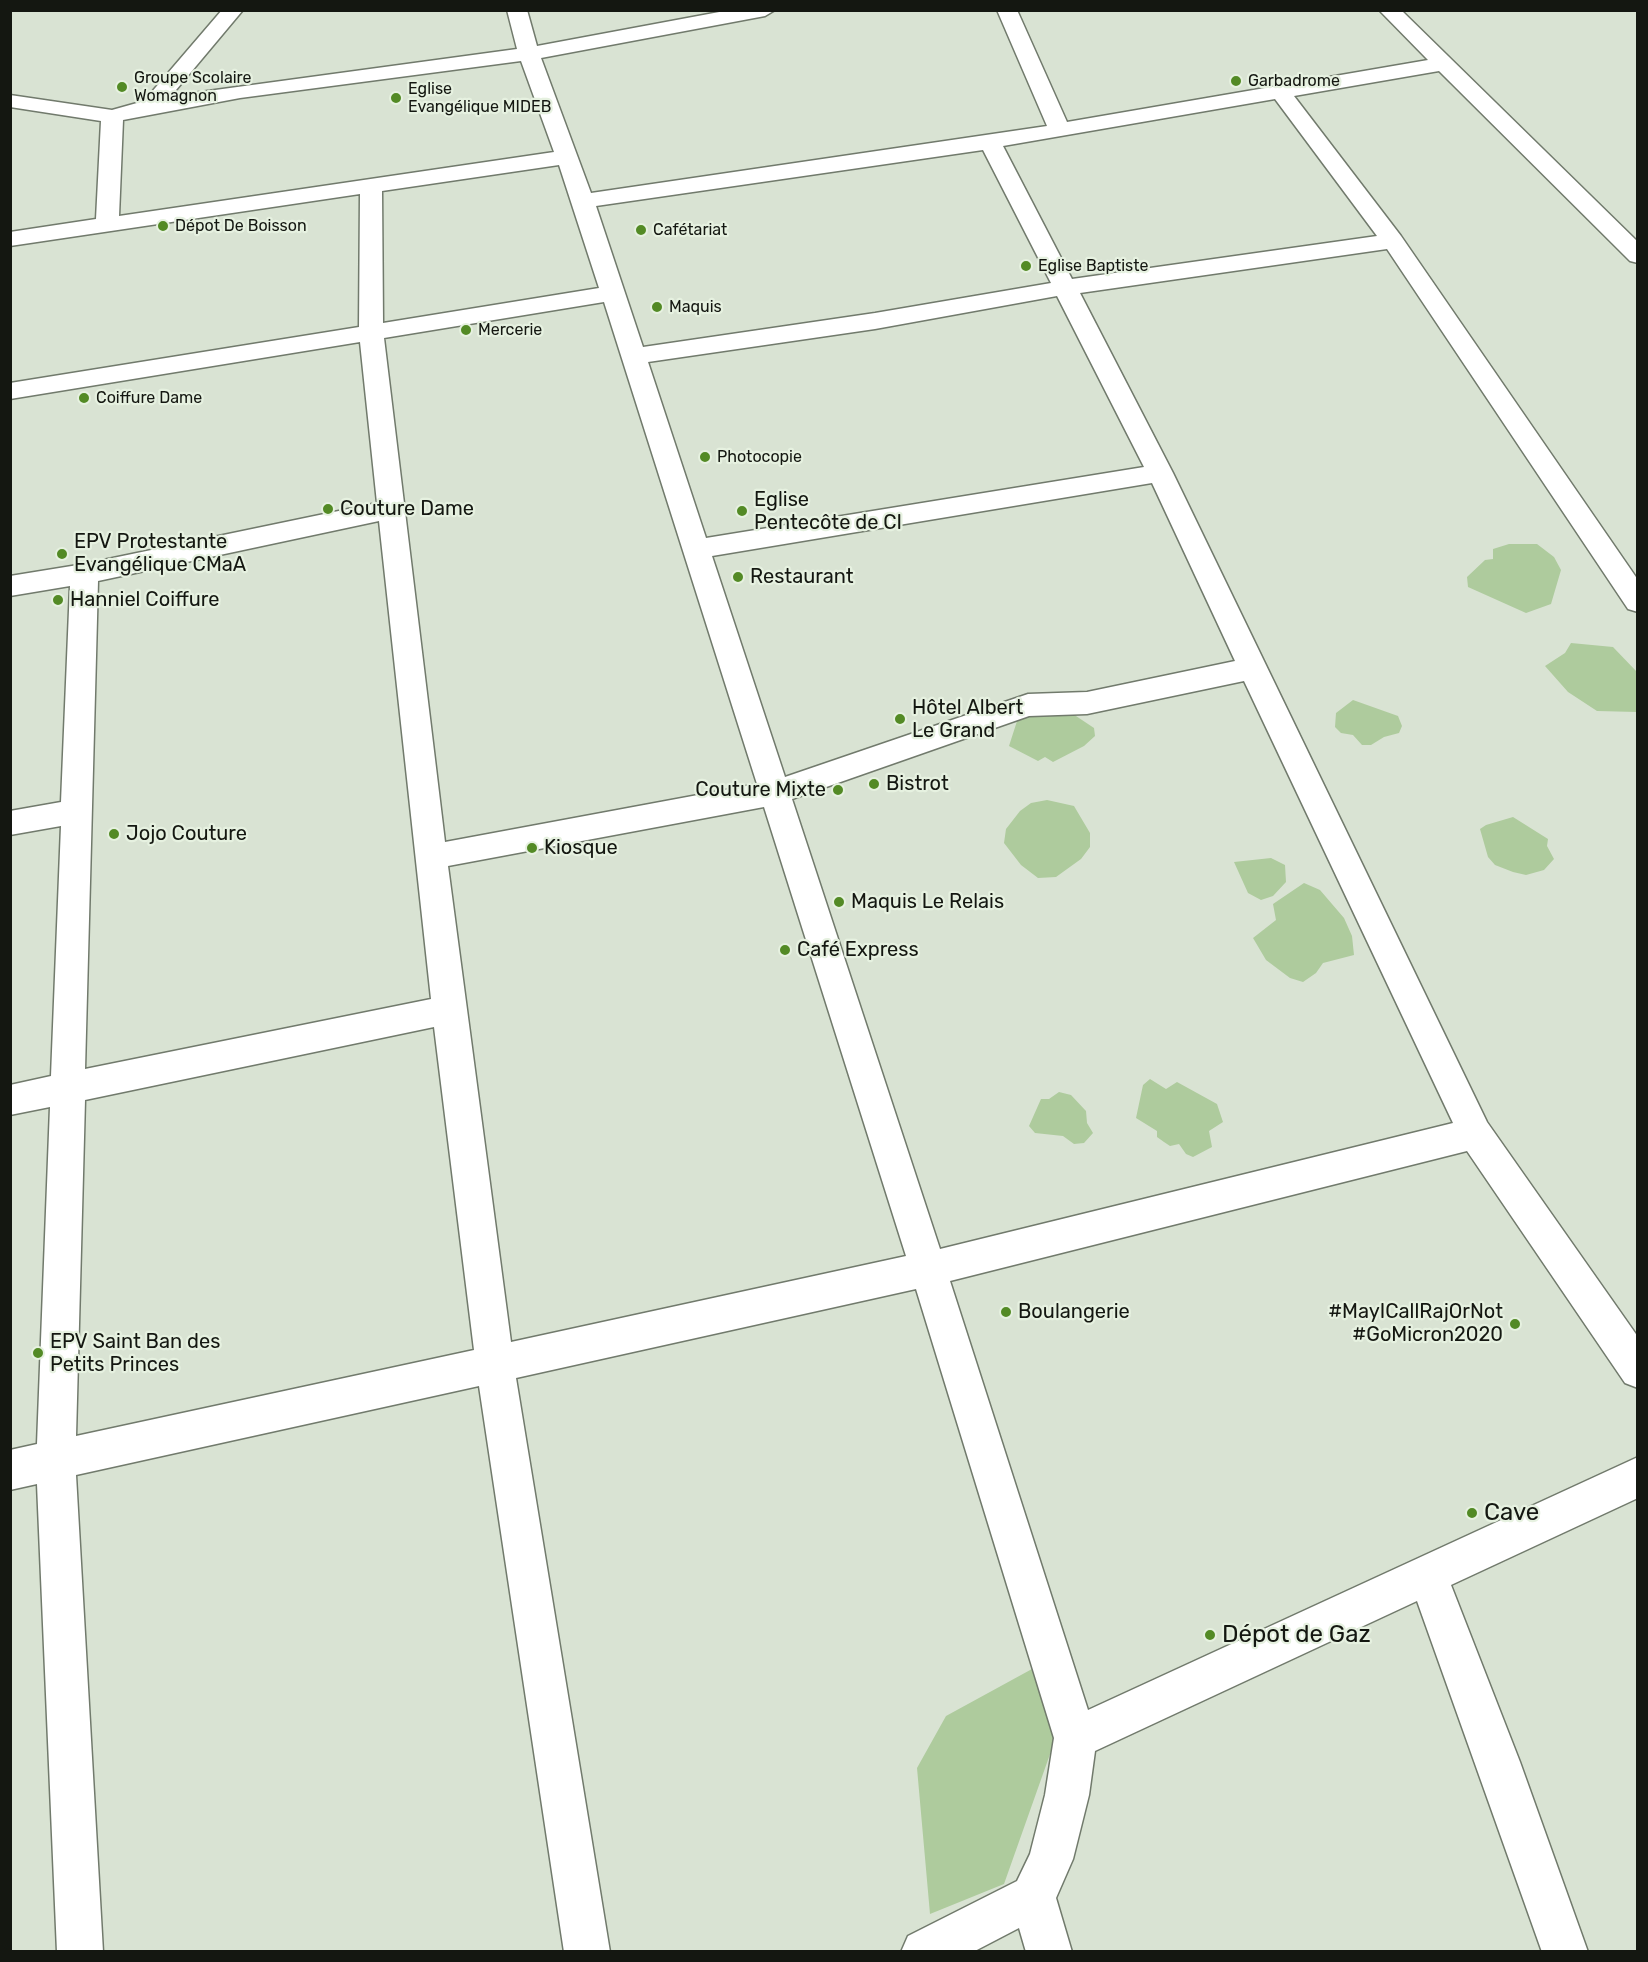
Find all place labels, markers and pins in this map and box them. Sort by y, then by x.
place label: Groupe Scolaire Womagnon [134,68,251,106]
place label: Garbadrome [1248,71,1340,91]
marker: Garbadrome [1229,74,1243,88]
place label: Eglise Evangélique MIDEB [408,79,551,117]
marker: Groupe Scolaire Womagnon [115,80,129,94]
marker: Eglise Evangélique MIDEB [389,91,403,105]
place label: Dépot De Boisson [175,216,307,236]
marker: Dépot De Boisson [156,219,170,233]
place label: Cafétariat [653,220,727,240]
marker: Cafétariat [634,223,648,237]
place label: Eglise Baptiste [1038,256,1148,276]
marker: Eglise Baptiste [1019,259,1033,273]
place label: Maquis [669,297,722,317]
marker: Maquis [650,300,664,314]
place label: Mercerie [478,320,542,340]
marker: Mercerie [459,323,473,337]
place label: Coiffure Dame [96,388,202,408]
marker: Coiffure Dame [77,391,91,405]
place label: Photocopie [717,447,802,467]
marker: Photocopie [698,450,712,464]
place label: Eglise Pentecôte de CI [754,488,902,535]
place label: Couture Dame [340,497,474,521]
marker: Couture Dame [321,502,335,516]
marker: Eglise Pentecôte de CI [735,504,749,518]
place label: EPV Protestante Evangélique CMaA [74,530,246,577]
marker: EPV Protestante Evangélique CMaA [55,547,69,561]
place label: Restaurant [750,565,854,589]
marker: Restaurant [731,570,745,584]
place label: Hanniel Coiffure [70,588,219,612]
marker: Hanniel Coiffure [51,593,65,607]
place label: Hôtel Albert Le Grand [912,696,1023,743]
marker: Hôtel Albert Le Grand [893,712,907,726]
place label: Bistrot [886,772,949,796]
marker: Bistrot [867,777,881,791]
place label: Couture Mixte [695,778,826,802]
marker: Couture Mixte [831,783,845,797]
place label: Jojo Couture [126,822,247,846]
marker: Jojo Couture [107,827,121,841]
place label: Kiosque [544,836,618,860]
marker: Kiosque [525,841,539,855]
place label: Maquis Le Relais [851,890,1004,914]
marker: Maquis Le Relais [832,895,846,909]
place label: Café Express [797,938,919,962]
marker: Café Express [778,943,792,957]
place label: Boulangerie [1018,1300,1130,1324]
place label: #MayICallRajOrNot #GoMicron2020 [1328,1300,1503,1347]
marker: Boulangerie [999,1305,1013,1319]
marker: #MayICallRajOrNot #GoMicron2020 [1508,1317,1522,1331]
place label: EPV Saint Ban des Petits Princes [50,1330,220,1377]
marker: EPV Saint Ban des Petits Princes [31,1346,45,1360]
place label: Cave [1484,1499,1539,1527]
marker: Cave [1465,1506,1479,1520]
place label: Dépot de Gaz [1222,1621,1371,1649]
marker: Dépot de Gaz [1203,1628,1217,1642]

